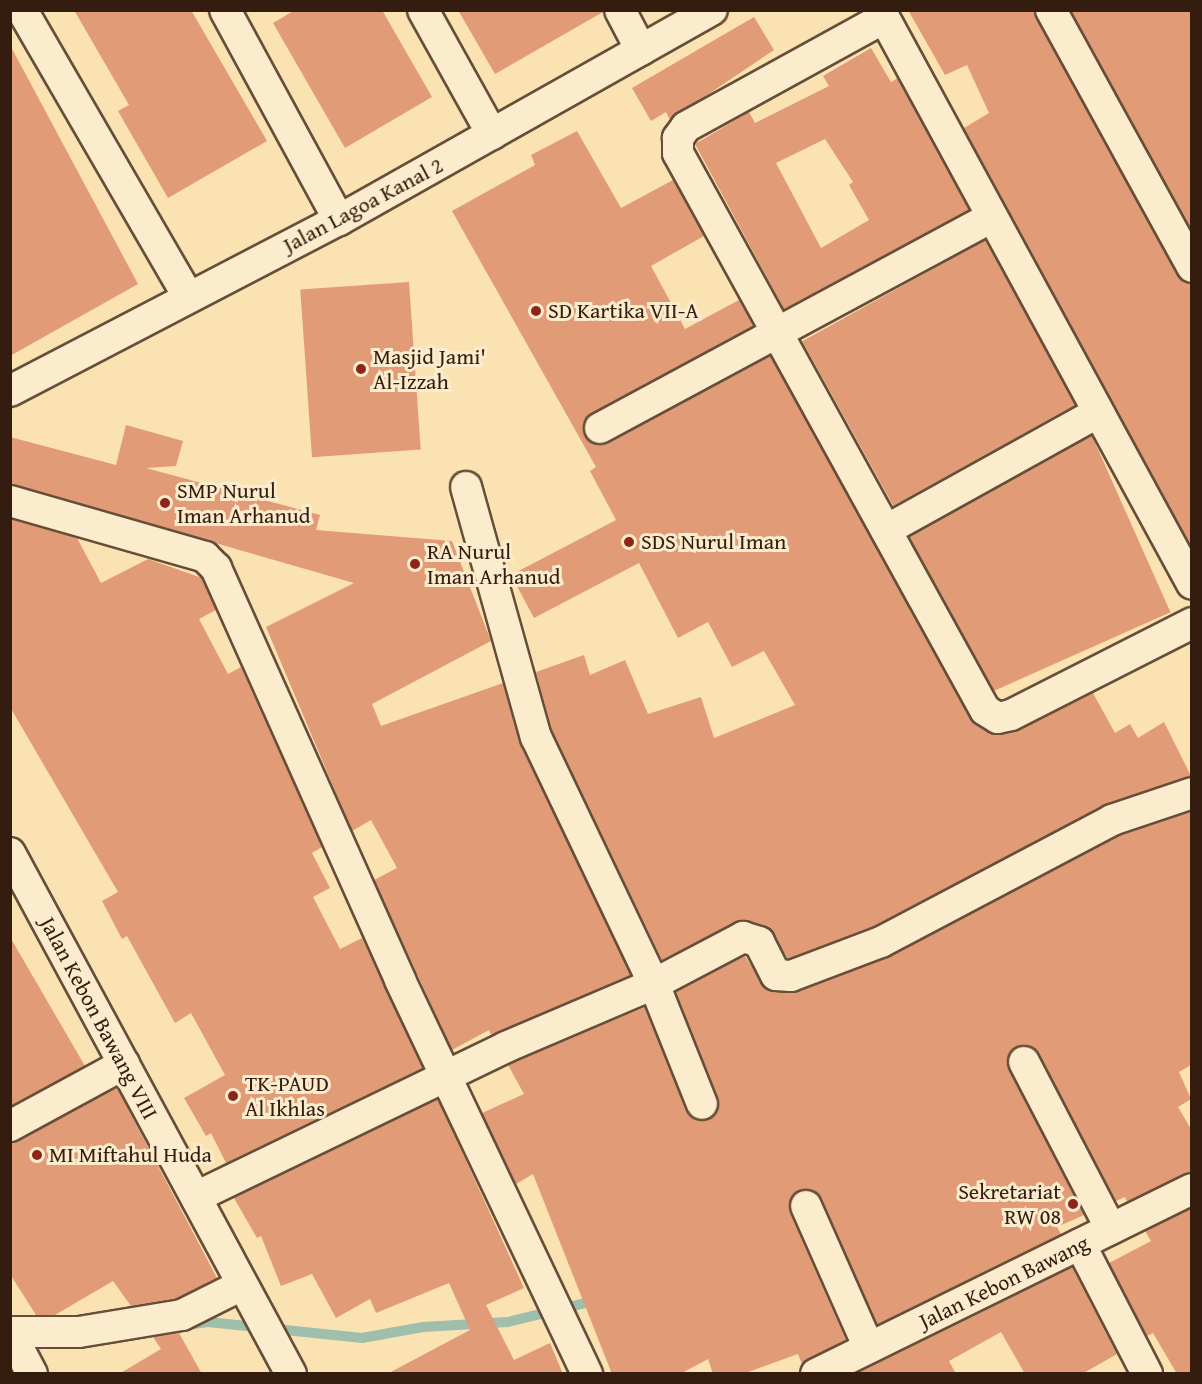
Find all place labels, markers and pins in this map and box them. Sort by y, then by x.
place label: SD Kartika VII-A [548,298,699,324]
marker: SD Kartika VII-A [529,304,543,318]
place label: Masjid Jami' Al-Izzah [373,343,486,394]
marker: Masjid Jami' Al-Izzah [354,362,368,376]
place label: SMP Nurul Iman Arhanud [177,477,310,528]
marker: SMP Nurul Iman Arhanud [158,496,172,510]
place label: SDS Nurul Iman [641,529,786,555]
marker: SDS Nurul Iman [622,535,636,549]
place label: RA Nurul Iman Arhanud [427,538,560,590]
marker: RA Nurul Iman Arhanud [408,557,422,571]
place label: TK-PAUD Al Ikhlas [245,1070,329,1122]
marker: TK-PAUD Al Ikhlas [226,1089,240,1103]
place label: MI Miftahul Huda [49,1142,212,1168]
marker: MI Miftahul Huda [30,1148,44,1162]
place label: Sekretariat RW 08 [958,1178,1061,1230]
marker: Sekretariat RW 08 [1066,1197,1080,1211]

